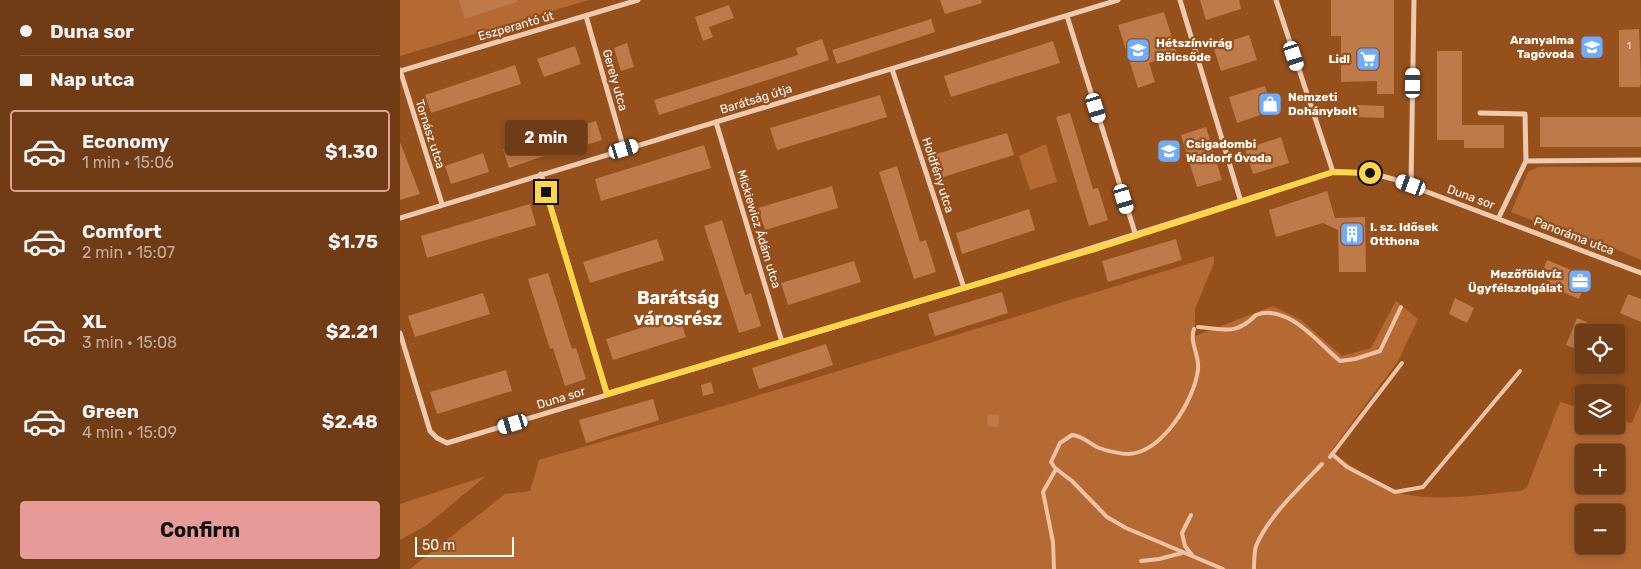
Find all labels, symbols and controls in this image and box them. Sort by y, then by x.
street label: Eszperantó út [477,8,556,43]
text: Duna sor [50,20,134,43]
place label: Aranyalma Tagóvoda [1510,33,1574,61]
school or university icon: Aranyalma Tagóvoda [1579,34,1605,60]
place label: Hétszínvirág Bölcsőde [1156,36,1232,64]
school or university icon: Hétszínvirág Bölcsőde [1125,37,1151,63]
car [1282,39,1305,73]
house number: 1 [1627,40,1631,52]
supermarket icon: Lidl [1355,46,1381,72]
street label: Gerely utca [600,48,630,112]
place label: Lidl [1328,52,1350,66]
text: Nap utca [50,68,134,91]
car [1405,68,1420,98]
street label: Barátság útja [718,81,794,117]
place label: Nemzeti Dohánybolt [1288,90,1358,118]
car [1084,91,1107,125]
shop icon: Nemzeti Dohánybolt [1257,91,1283,117]
street label: Tornász utca [412,98,448,170]
callout: 2 min [505,120,587,154]
text: 2 min [524,128,568,147]
icon: car [22,129,67,174]
text: Economy [82,130,169,153]
street label: Holdfény utca [919,136,957,214]
car [607,137,640,161]
place label: Csigadombi Waldorf Óvoda [1186,137,1272,165]
school or university icon: Csigadombi Waldorf Óvoda [1156,138,1182,164]
text: $1.30 [325,140,378,163]
text: 1 min · 15:06 [82,153,174,172]
route start [1359,162,1381,184]
street label: Mickiewicz Ádám utca [734,168,784,290]
car [1394,173,1427,197]
route end [535,181,557,203]
car [1112,182,1135,216]
street label: Duna sor [1445,182,1497,212]
street label: Panoráma utca [1532,214,1616,258]
icon: car [22,219,67,264]
text: Comfort [82,220,162,243]
place label: I. sz. Idősek Otthona [1370,220,1439,248]
building icon: I. sz. Idősek Otthona [1339,221,1365,247]
text: $1.75 [328,230,378,253]
text: 2 min · 15:07 [82,243,175,262]
place label: Mezőföldvíz Ügyfélszolgálat [1468,267,1562,295]
office icon: Mezőföldvíz Ügyfélszolgálat [1567,268,1593,294]
district label: Barátság városrész [634,287,722,330]
icon: car [22,309,67,354]
text: XL [82,310,106,333]
text: $2.21 [326,320,378,343]
map controls [1575,324,1625,554]
button: locate [1575,324,1625,374]
text: 3 min · 15:08 [82,333,177,352]
street label: Duna sor [535,384,587,412]
button: layers [1575,384,1625,434]
icon: car [22,399,67,444]
text: Green [82,400,139,423]
text: $2.48 [322,410,378,433]
car [496,412,529,436]
text: 4 min · 15:09 [82,423,177,442]
button: + [1575,444,1625,494]
button: Confirm [20,501,380,559]
button: − [1575,504,1625,554]
scale bar [415,534,514,557]
text: 50 m [422,537,455,554]

